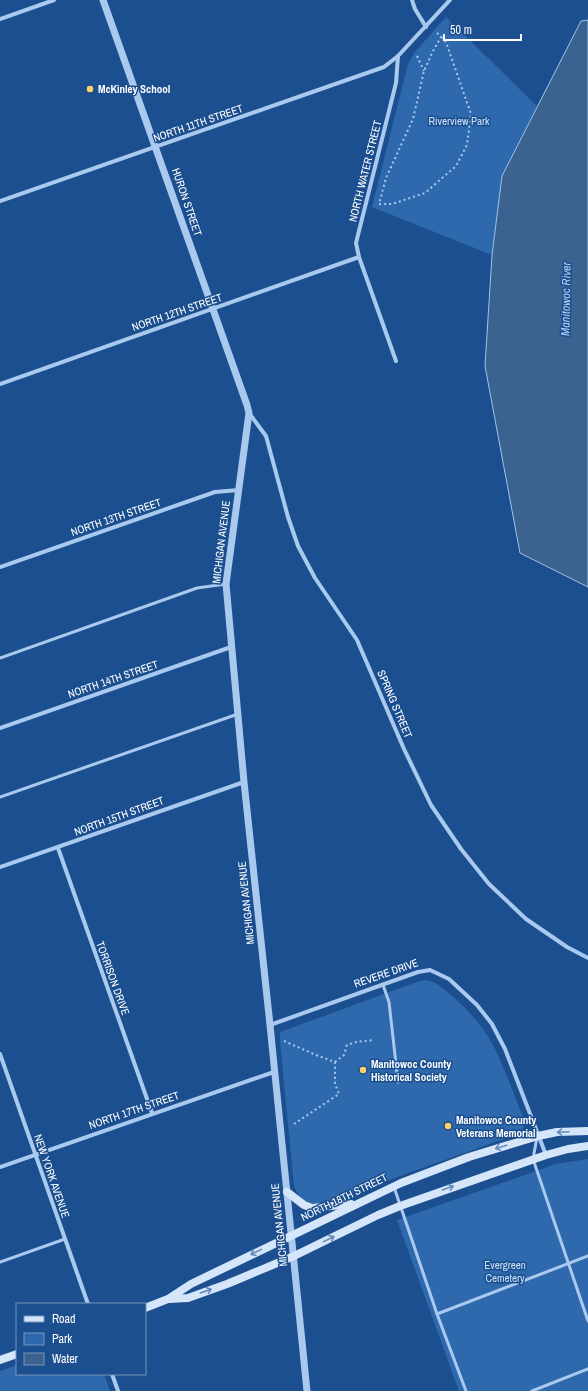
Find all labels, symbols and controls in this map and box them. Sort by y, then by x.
scale bar [444,16,521,42]
text: 50 m [450,22,472,38]
place label: McKinley School [98,82,170,96]
marker: McKinley School [85,84,95,94]
street label: NORTH 11TH STREET [151,101,245,145]
park label: Riverview Park [428,114,490,128]
street label: NORTH WATER STREET [346,118,385,223]
street label: HURON STREET [169,166,205,238]
water label: Manitowoc River [557,261,575,336]
street label: NORTH 12TH STREET [130,290,224,334]
street label: NORTH 13TH STREET [69,495,163,539]
street label: MICHIGAN AVENUE [209,500,233,584]
street label: NORTH 14TH STREET [66,657,160,701]
street label: SPRING STREET [374,668,416,741]
street label: NORTH 15TH STREET [72,793,166,839]
street label: MICHIGAN AVENUE [235,861,257,945]
street label: TORRISON DRIVE [93,939,133,1017]
street label: REVERE DRIVE [352,955,420,991]
place label: Manitowoc County Historical Society [371,1057,451,1084]
marker: Manitowoc County Historical Society [358,1065,368,1075]
street label: NORTH 17TH STREET [87,1088,181,1132]
place label: Manitowoc County Veterans Memorial [456,1113,536,1140]
marker: Manitowoc County Veterans Memorial [443,1121,453,1131]
one-way arrow [557,1129,570,1136]
street label: NEW YORK AVENUE [31,1132,73,1220]
one-way arrow [494,1144,507,1151]
street label: NORTH 18TH STREET [298,1170,390,1224]
street label: MICHIGAN AVENUE [268,1183,290,1267]
one-way arrow [442,1184,454,1192]
one-way arrow [322,1235,334,1242]
one-way arrow [251,1249,263,1256]
park label: Evergreen Cemetery [484,1258,526,1285]
one-way arrow [200,1287,212,1295]
legend [16,1303,146,1375]
text: Road [52,1311,76,1327]
text: Park [52,1331,72,1347]
text: Water [52,1351,79,1367]

